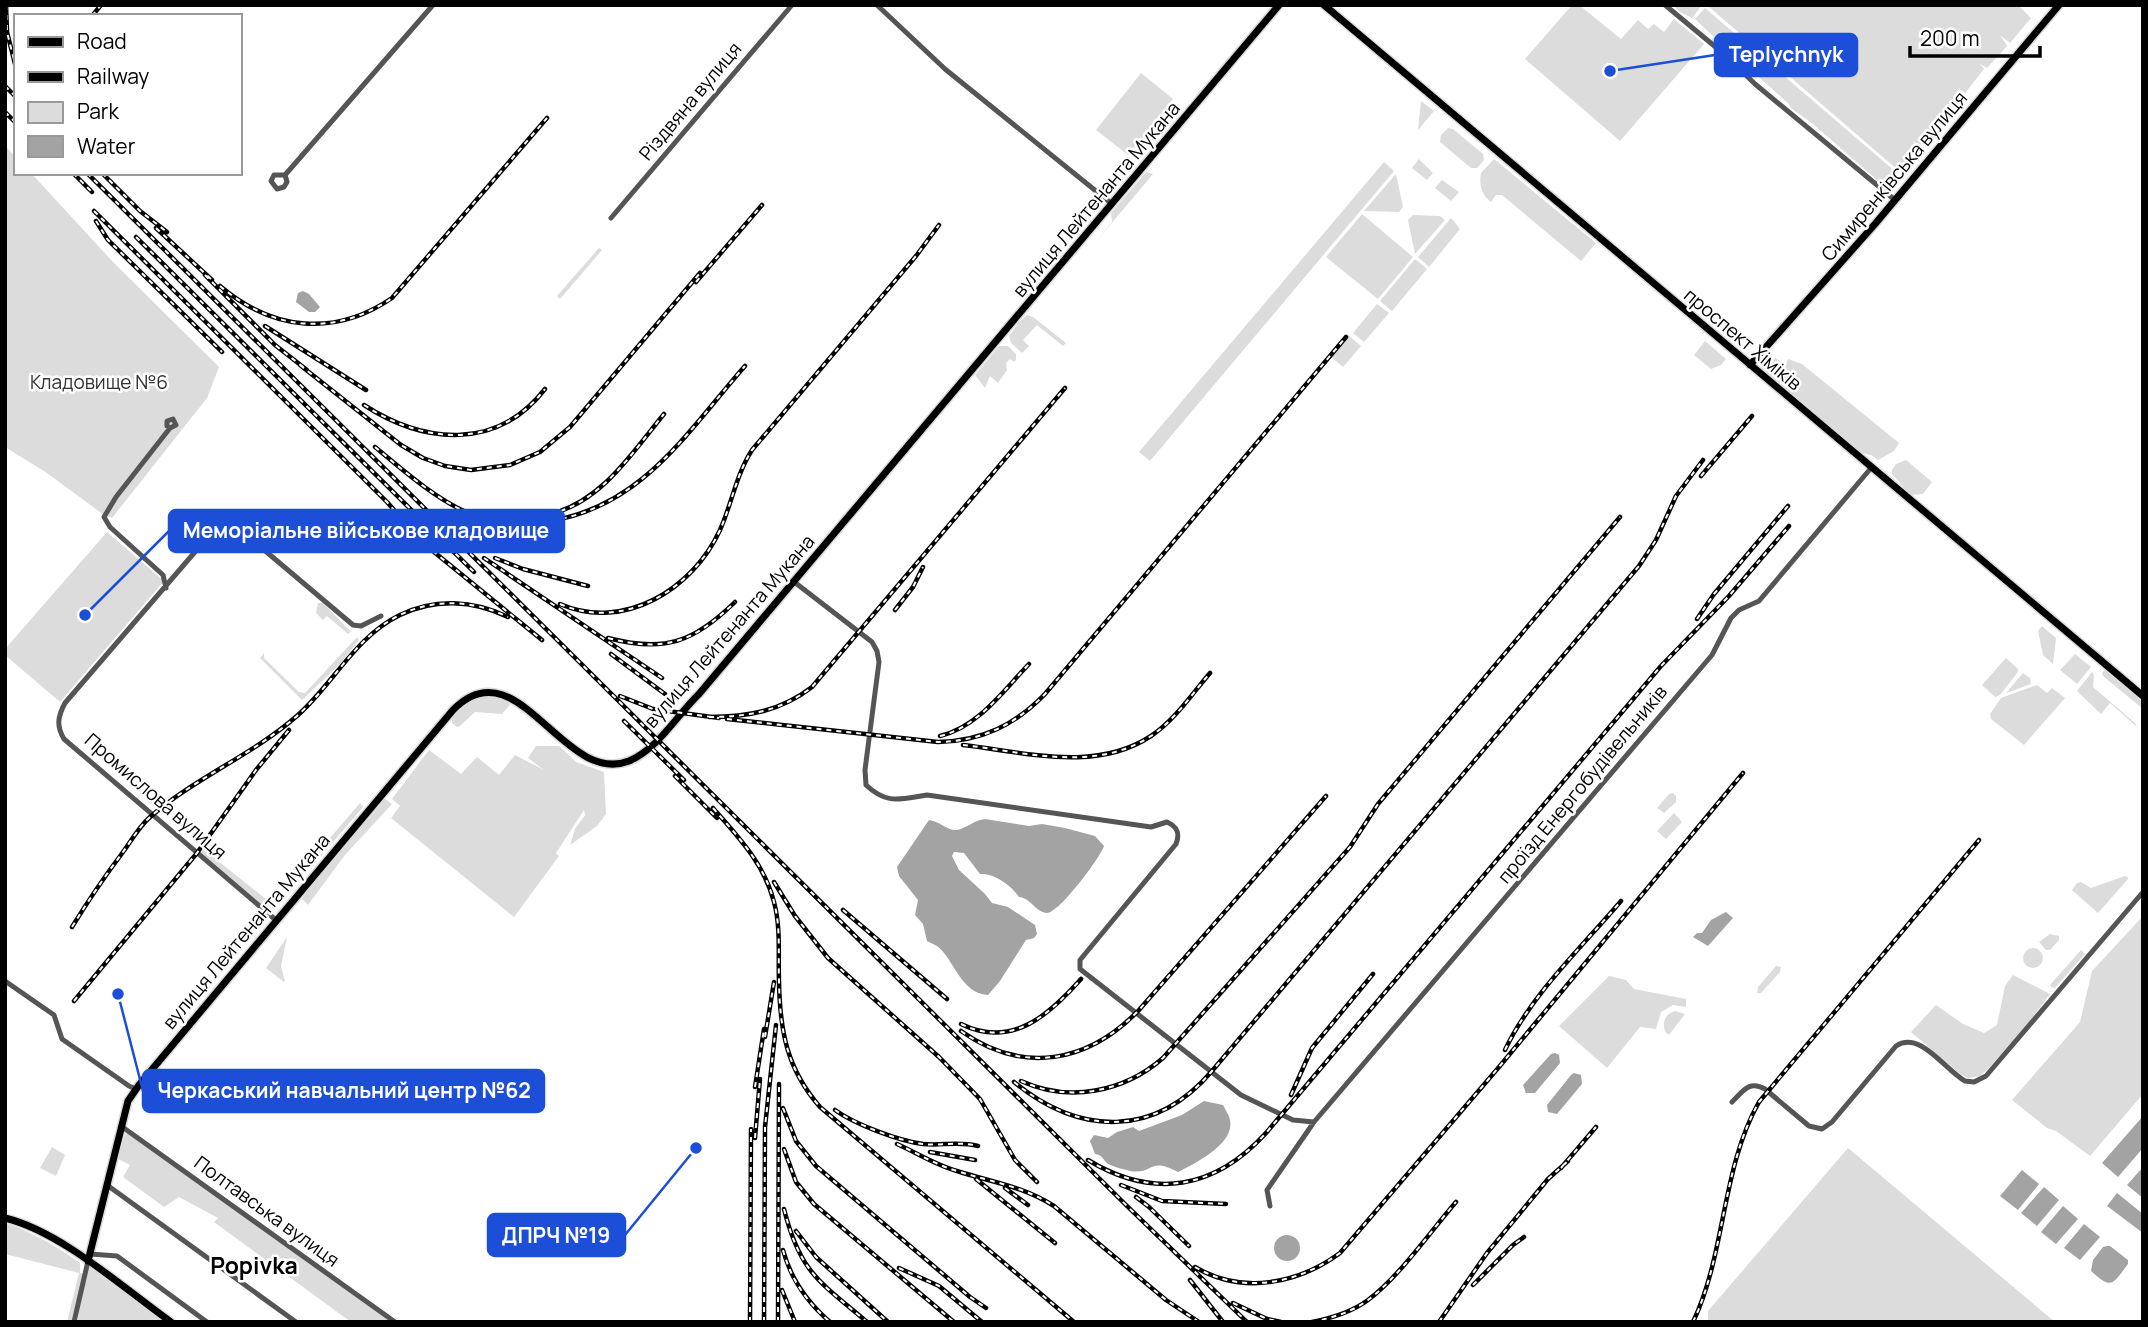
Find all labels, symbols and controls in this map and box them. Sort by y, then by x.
legend [14,14,242,175]
scale bar [1910,14,2039,58]
text: 200 m [1920,24,1980,52]
text: Road [77,27,127,55]
callout: Teplychnyk [1715,34,1857,76]
street label: Різдвяна вулиця [633,36,747,166]
text: Teplychnyk [1729,40,1844,68]
text: Railway [77,62,149,90]
street label: Симиренківська вулиця [1815,86,1973,266]
street label: вулиця Лейтенанта Мукана [1006,96,1186,302]
text: Park [77,97,119,125]
text: Water [77,132,136,160]
street label: проспект Хіміків [1679,282,1807,396]
park label: Кладовище №6 [30,369,168,395]
callout: Меморіальне військове кладовище [169,510,564,552]
text: Меморіальне військове кладовище [183,516,549,544]
street label: вулиця Лейтенанта Мукана [638,529,820,733]
street label: проїзд Енергобудівельників [1491,679,1673,889]
street label: Промислова вулиця [79,727,233,865]
street label: вулиця Лейтенанта Мукана [156,828,336,1034]
callout: Черкаський навчальний центр №62 [143,1070,544,1112]
text: Черкаський навчальний центр №62 [157,1076,531,1104]
street label: Полтавська вулиця [189,1149,345,1273]
callout: ДПРЧ №19 [488,1214,625,1256]
text: ДПРЧ №19 [502,1221,610,1249]
district label: Popivka [210,1249,298,1281]

